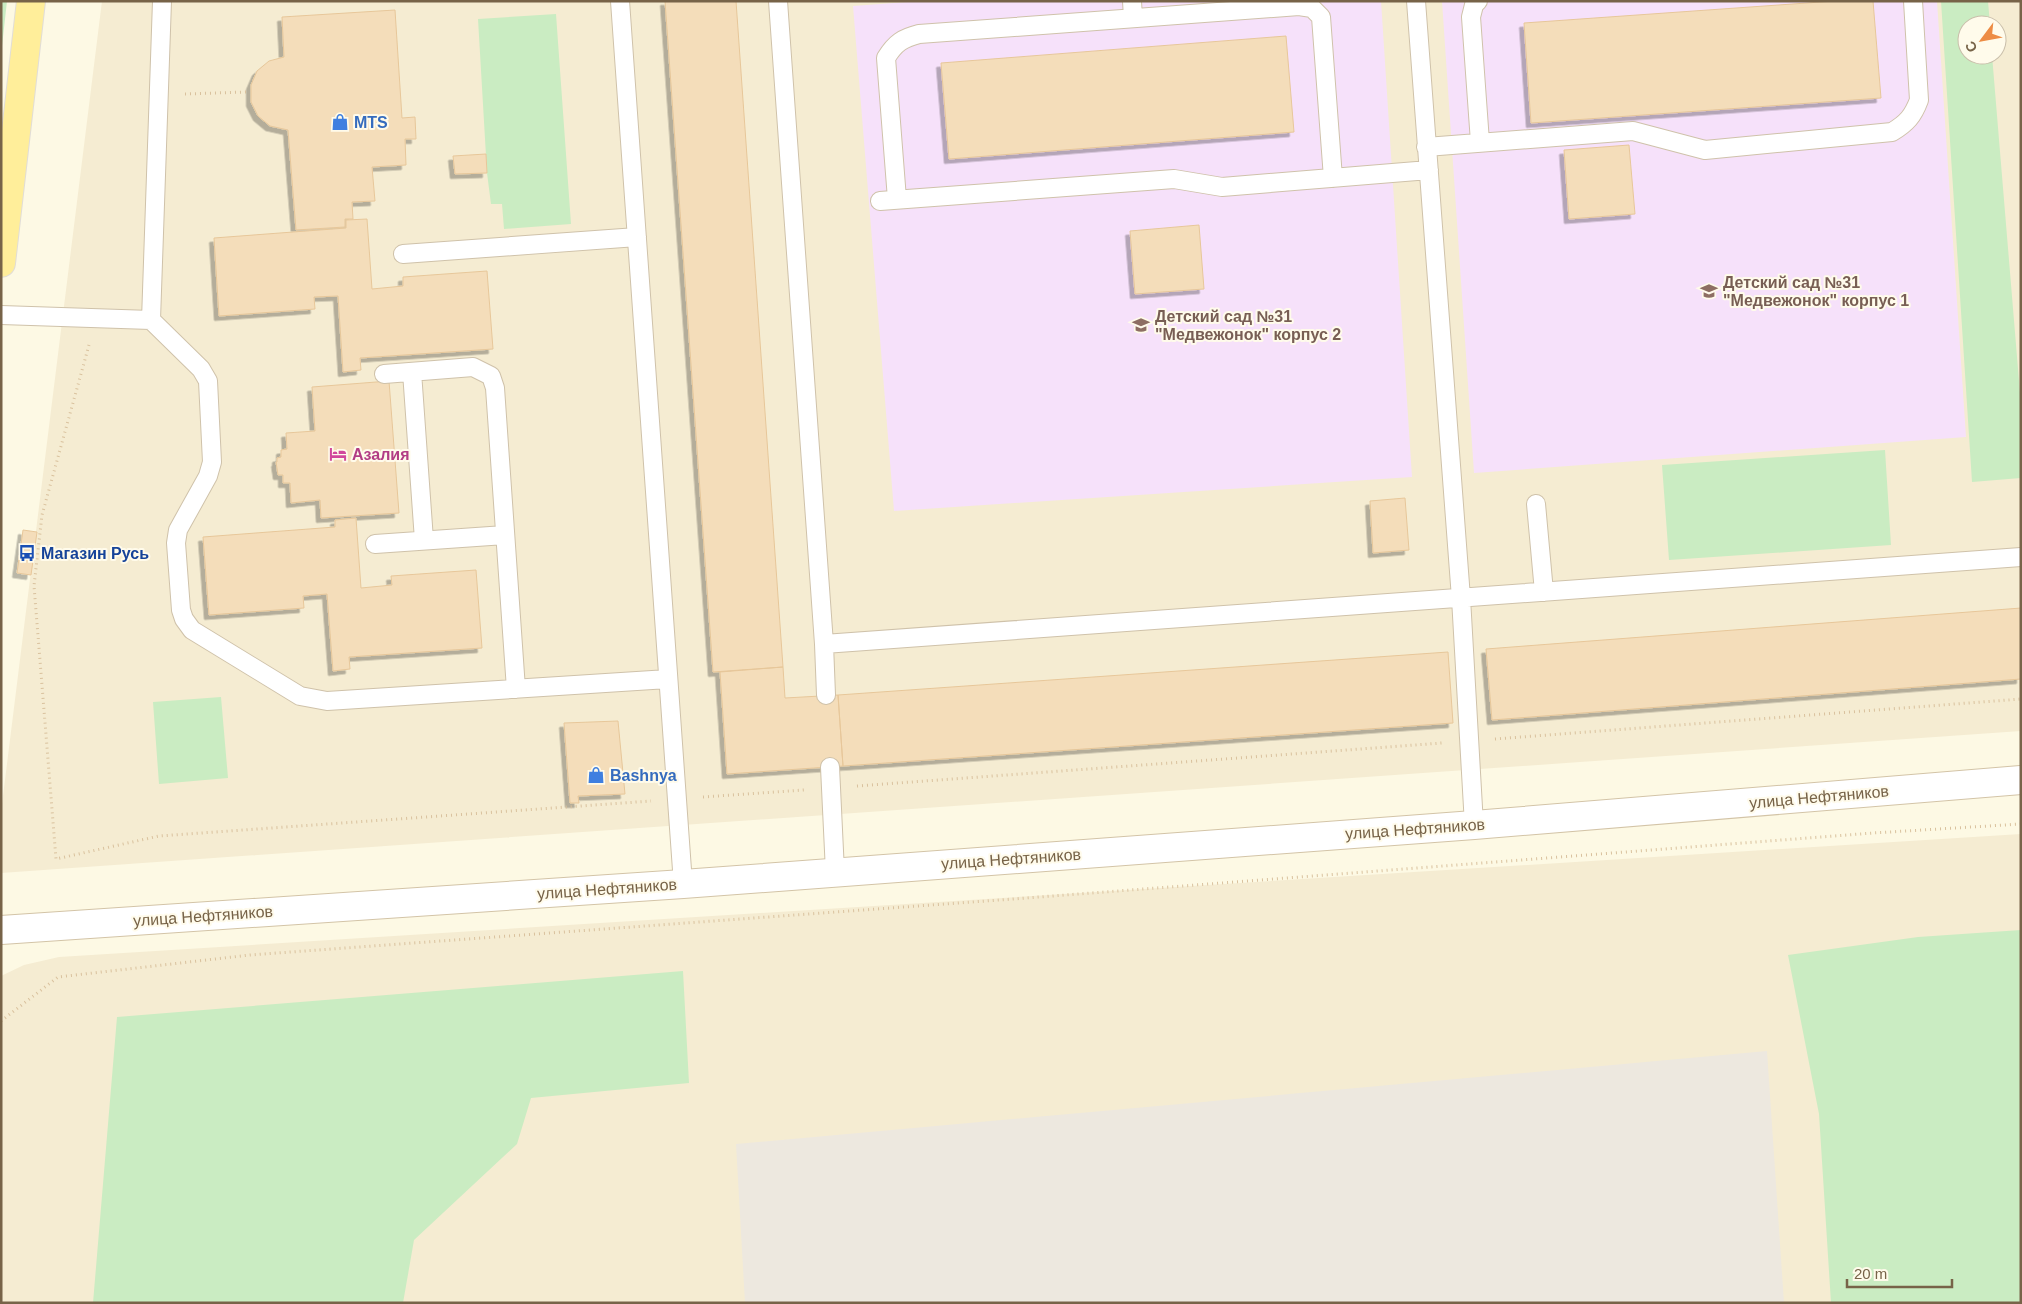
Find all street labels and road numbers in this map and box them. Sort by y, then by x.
street label: улица Нефтяников [1749,782,1889,812]
street label: улица Нефтяников [1345,816,1485,842]
street label: улица Нефтяников [941,846,1081,872]
street label: улица Нефтяников [537,876,677,902]
street label: улица Нефтяников [133,903,273,929]

